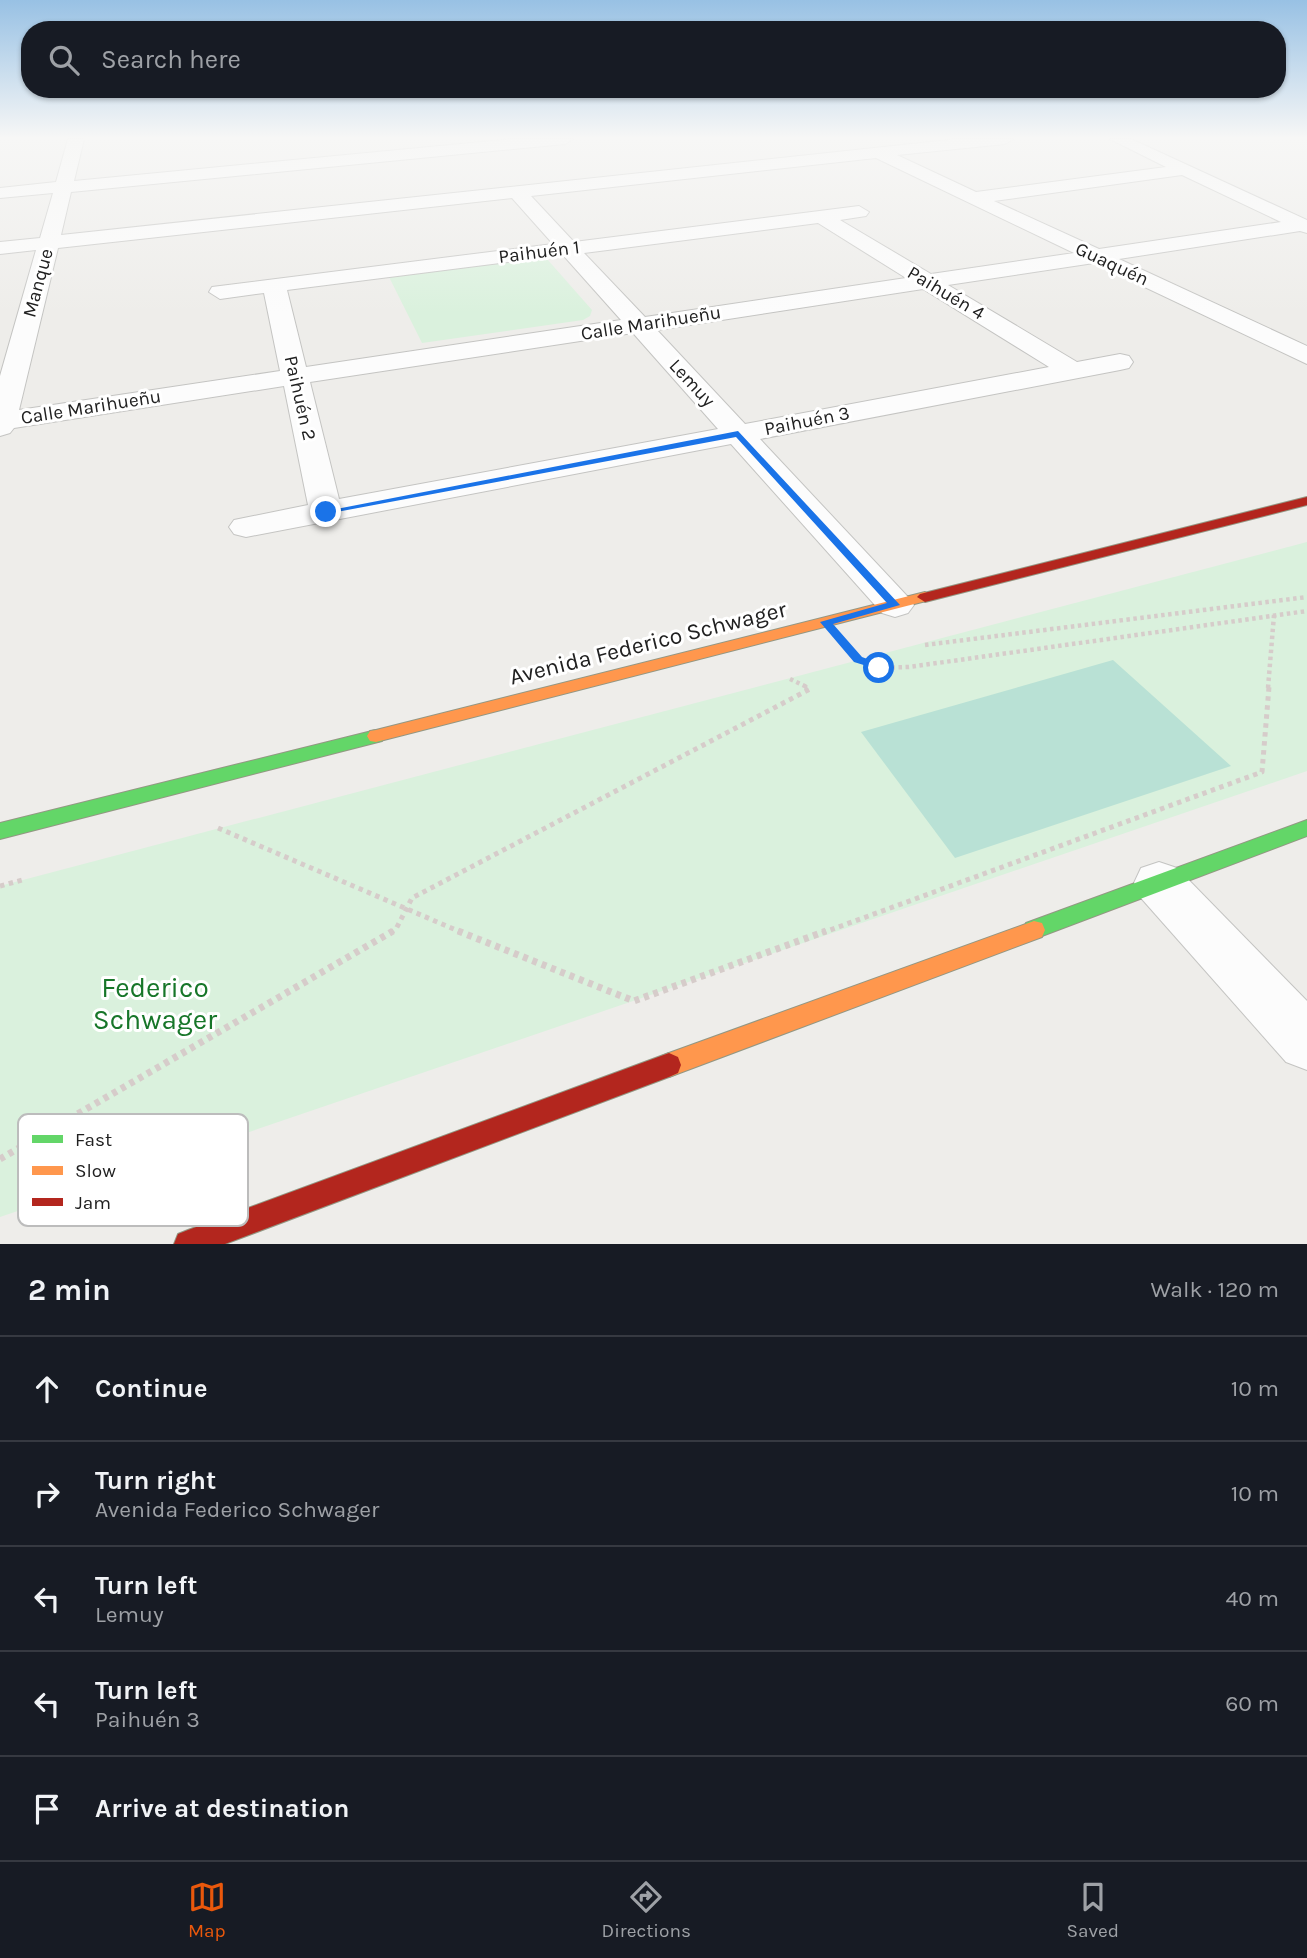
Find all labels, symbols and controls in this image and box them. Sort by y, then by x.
search box [21,21,1286,98]
icon: search [45,41,83,79]
text: Search here [101,44,241,75]
street label: Paihuén 1 [497,236,581,268]
street label: Guaquén [1072,238,1152,290]
street label: Manque [18,246,58,320]
street label: Paihuén 4 [903,261,989,325]
street label: Calle Marihueñu [579,301,723,345]
street label: Paihuén 2 [280,353,320,443]
street label: Lemuy [665,355,720,411]
street label: Calle Marihueñu [19,385,163,429]
street label: Paihuén 3 [762,402,852,440]
route end [310,496,341,527]
street label: Avenida Federico Schwager [507,595,790,690]
route start [863,652,894,683]
park label: Federico Schwager [93,971,218,1036]
legend [18,1114,248,1226]
text: Fast [75,1129,112,1151]
text: Slow [75,1160,116,1182]
text: Jam [75,1192,111,1214]
text: 2 min [28,1272,111,1308]
text: Walk · 120 m [1151,1276,1279,1303]
icon: ahead [28,1370,66,1408]
text: Continue [95,1373,207,1404]
text: 10 m [1231,1375,1279,1402]
text: Turn right [95,1465,216,1496]
icon: right [28,1475,66,1513]
text: 10 m [1231,1480,1279,1507]
text: Avenida Federico Schwager [95,1496,379,1523]
text: Turn left [95,1570,197,1601]
icon: left [28,1580,66,1618]
text: 40 m [1226,1585,1279,1612]
text: Lemuy [95,1601,164,1628]
text: Turn left [95,1675,197,1706]
icon: left [28,1685,66,1723]
text: 60 m [1225,1690,1279,1717]
text: Paihuén 3 [95,1706,200,1733]
icon: arrive [28,1790,66,1828]
text: Arrive at destination [95,1793,349,1824]
tab: Map [188,1878,226,1942]
tab: Directions [602,1878,691,1942]
tab: Saved [1067,1878,1119,1942]

